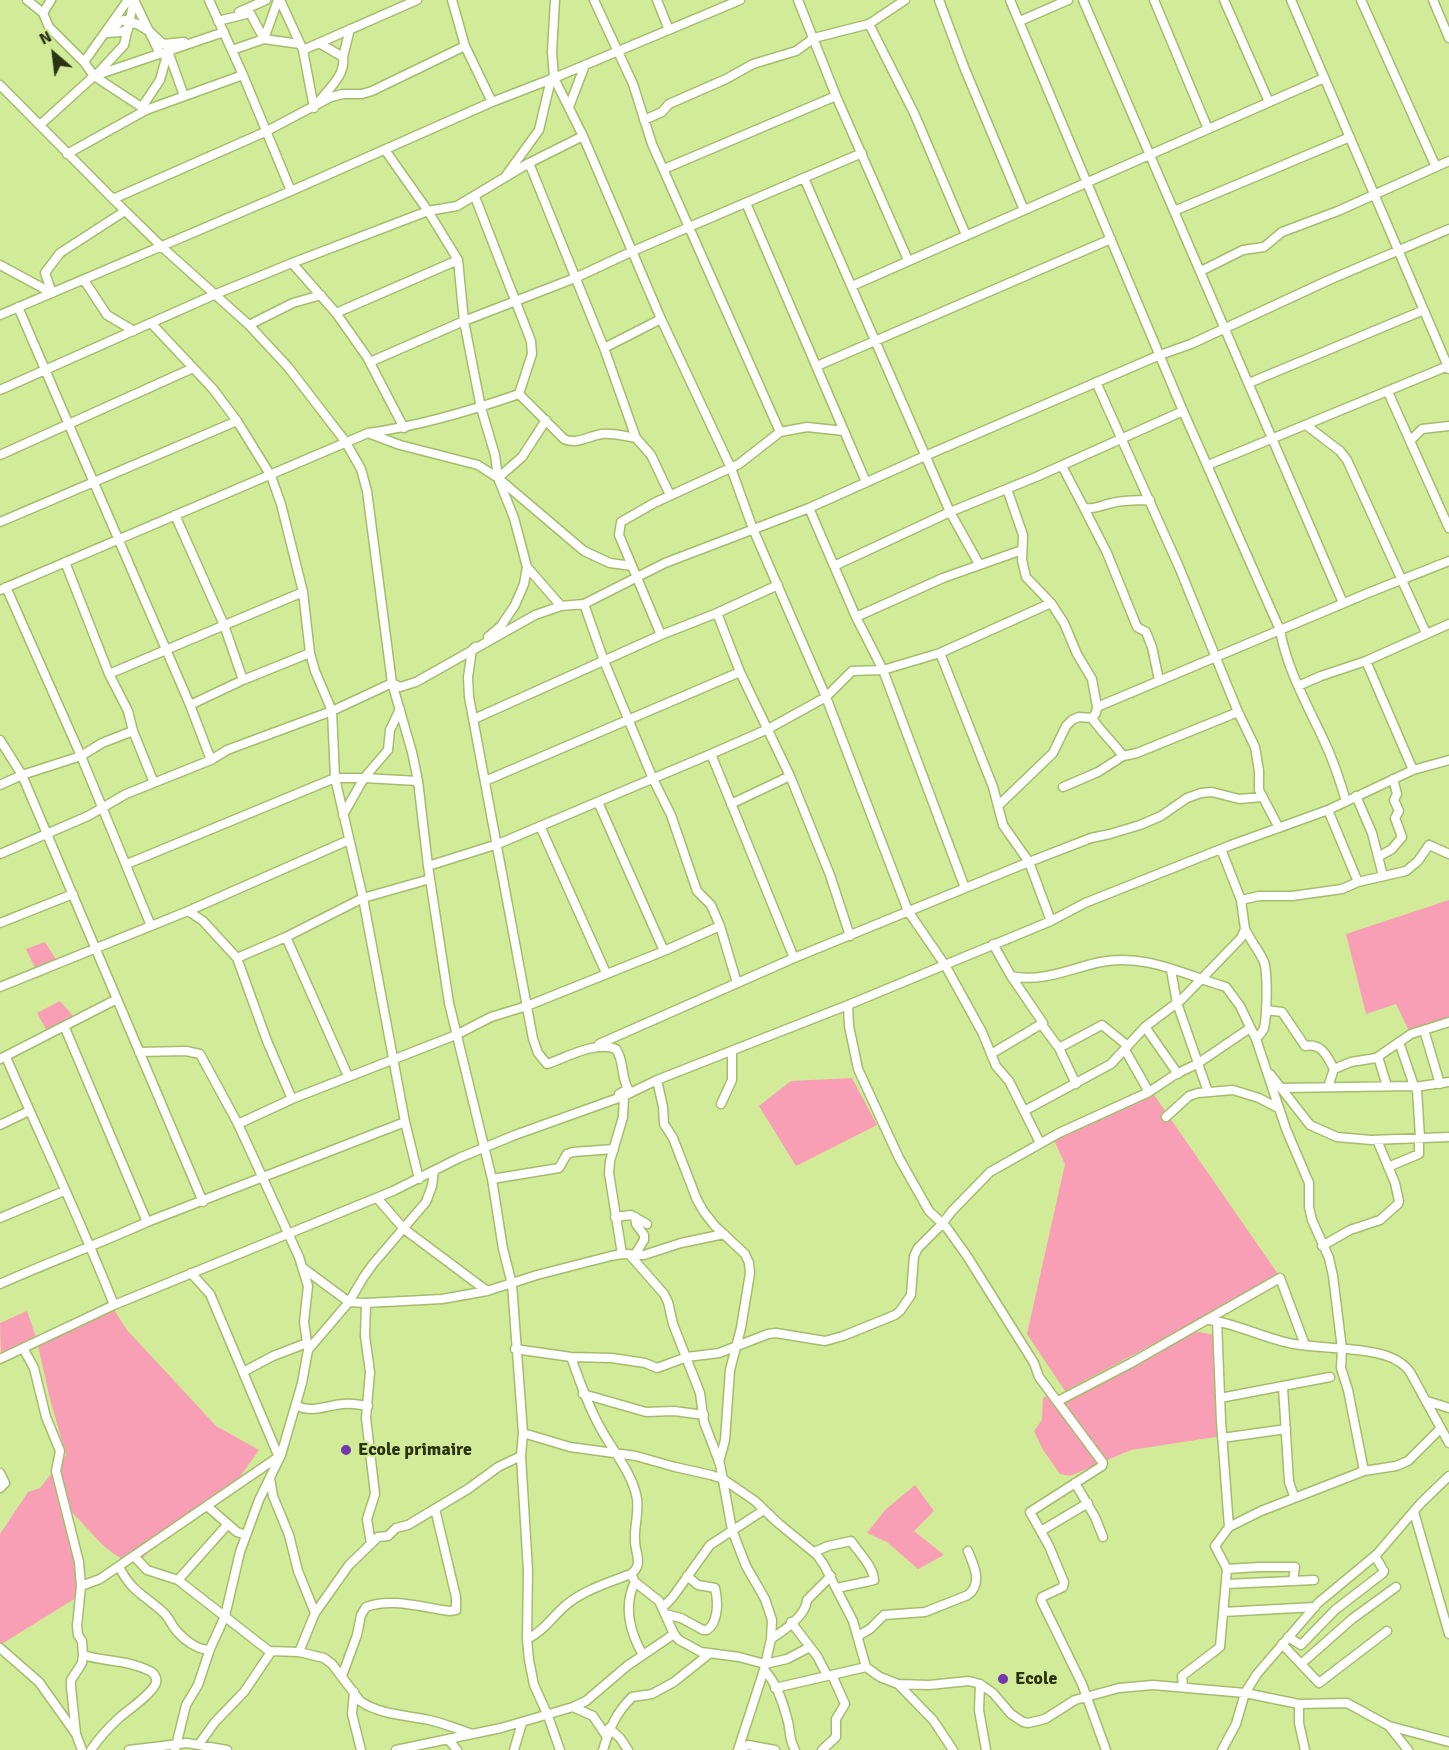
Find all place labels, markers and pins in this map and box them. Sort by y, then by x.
place label: Ecole primaire [358,1439,472,1461]
marker: Ecole primaire [339,1443,353,1457]
place label: Ecole [1015,1668,1057,1690]
marker: Ecole [996,1672,1010,1686]

